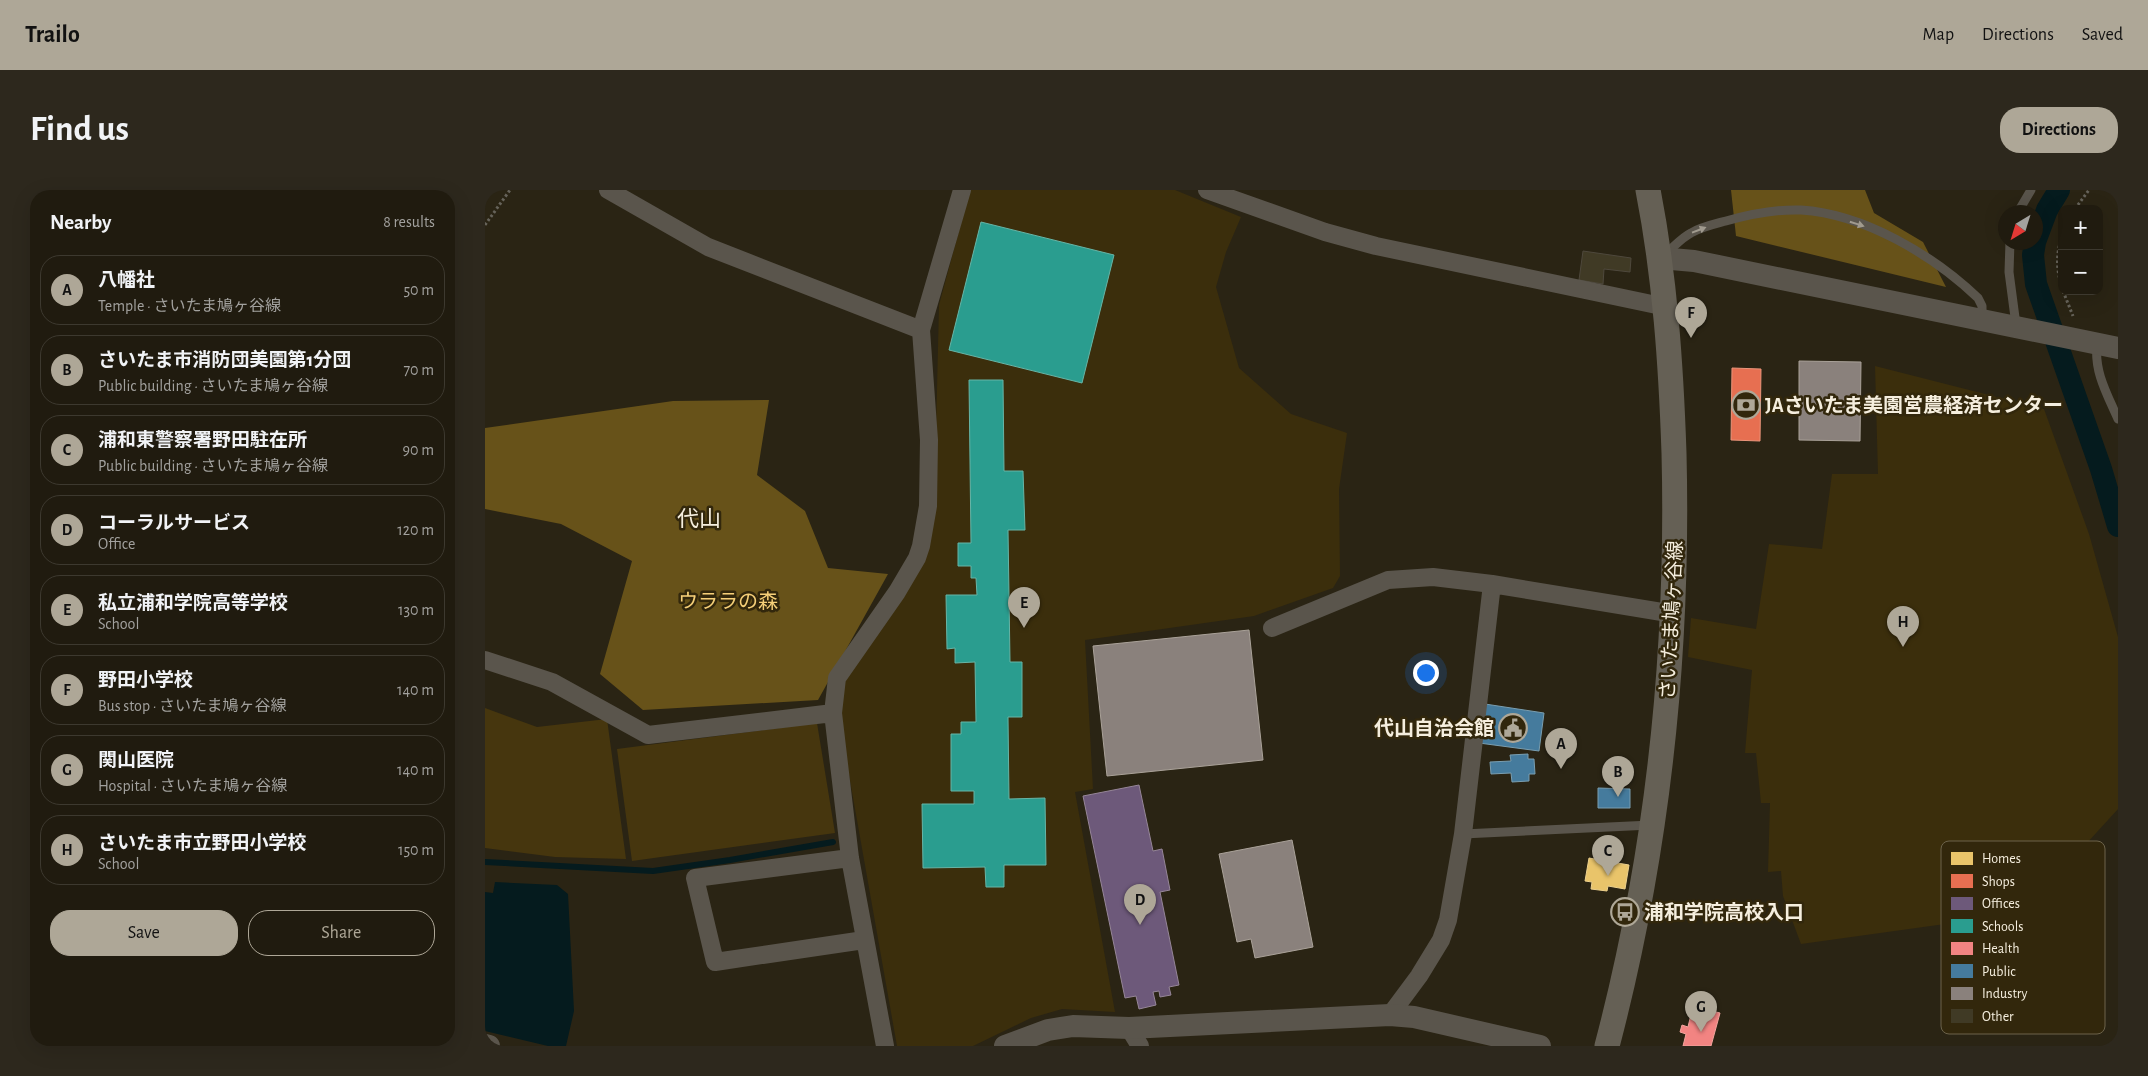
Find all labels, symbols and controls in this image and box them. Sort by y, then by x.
text: Trailo [25,23,80,47]
text: Map [1923,26,1954,44]
text: Directions [1982,26,2054,44]
text: Saved [2082,26,2123,44]
button: Directions [2000,107,2118,153]
text: Find us [30,112,129,147]
north arrow [1998,205,2043,250]
map controls [2058,205,2103,295]
button: + [2058,205,2103,250]
text: Nearby [50,212,111,233]
text: 8 results [383,214,435,230]
one-way arrow [1850,220,1865,228]
one-way arrow [1692,226,1707,234]
button: − [2058,250,2103,295]
text: 八幡社 [98,271,155,290]
text: A [62,282,72,298]
text: 50 m [403,282,434,298]
pin: F [1675,297,1707,338]
text: Temple · さいたま鳩ヶ谷線 [98,298,281,314]
text: さいたま市消防団美園第1分団 [98,351,351,370]
text: B [62,362,72,378]
text: 70 m [403,362,434,378]
text: Public building · さいたま鳩ヶ谷線 [98,378,328,394]
bank icon: JAさいたま美園営農経済センター [1731,390,1761,420]
place label: JAさいたま美園営農経済センター [1765,394,2063,416]
text: 浦和東警察署野田駐在所 [98,431,307,450]
text: C [63,442,71,458]
text: 90 m [403,442,434,458]
text: Public building · さいたま鳩ヶ谷線 [98,458,328,474]
district label: 代山 [677,507,721,530]
text: コーラルサービス [98,514,250,533]
text: D [62,522,72,538]
text: 120 m [397,522,434,538]
text: Office [98,536,135,552]
street label: さいたま鳩ヶ谷線 [1656,540,1686,700]
pin: E [1008,587,1040,628]
park label: ウララの森 [678,591,778,612]
text: 私立浦和学院高等学校 [98,594,288,613]
text: E [63,602,71,618]
text: 130 m [398,602,434,618]
pin: H [1887,606,1919,647]
text: School [98,616,139,632]
your location [1413,660,1439,686]
text: 野田小学校 [98,671,193,690]
text: F [63,682,71,698]
text: 140 m [397,682,434,698]
text: Bus stop · さいたま鳩ヶ谷線 [98,698,287,714]
public building icon: 代山自治会館 [1498,713,1528,743]
place label: 代山自治会館 [1374,717,1494,739]
pin: A [1545,728,1577,769]
text: 関山医院 [98,751,174,770]
pin: B [1602,756,1634,797]
text: G [62,762,72,778]
text: 140 m [397,762,434,778]
text: Hospital · さいたま鳩ヶ谷線 [98,778,287,794]
text: さいたま市立野田小学校 [98,834,306,853]
pin: C [1592,835,1624,876]
legend [1941,841,2105,1034]
text: H [61,842,73,858]
text: 150 m [398,842,434,858]
text: Homes [1982,852,2021,866]
text: School [98,856,139,872]
text: Shops [1982,875,2015,889]
pin: D [1124,884,1156,925]
bus stop icon: 浦和学院高校入口 [1610,897,1640,927]
text: Offices [1982,897,2020,911]
place label: 浦和学院高校入口 [1644,901,1804,923]
button: Save [50,910,238,956]
button: Share [248,910,435,956]
text: Schools [1982,920,2023,934]
text: Health [1982,942,2019,956]
text: Public [1982,965,2016,979]
text: Industry [1982,987,2028,1001]
pin: G [1685,991,1717,1032]
text: Other [1982,1010,2014,1024]

